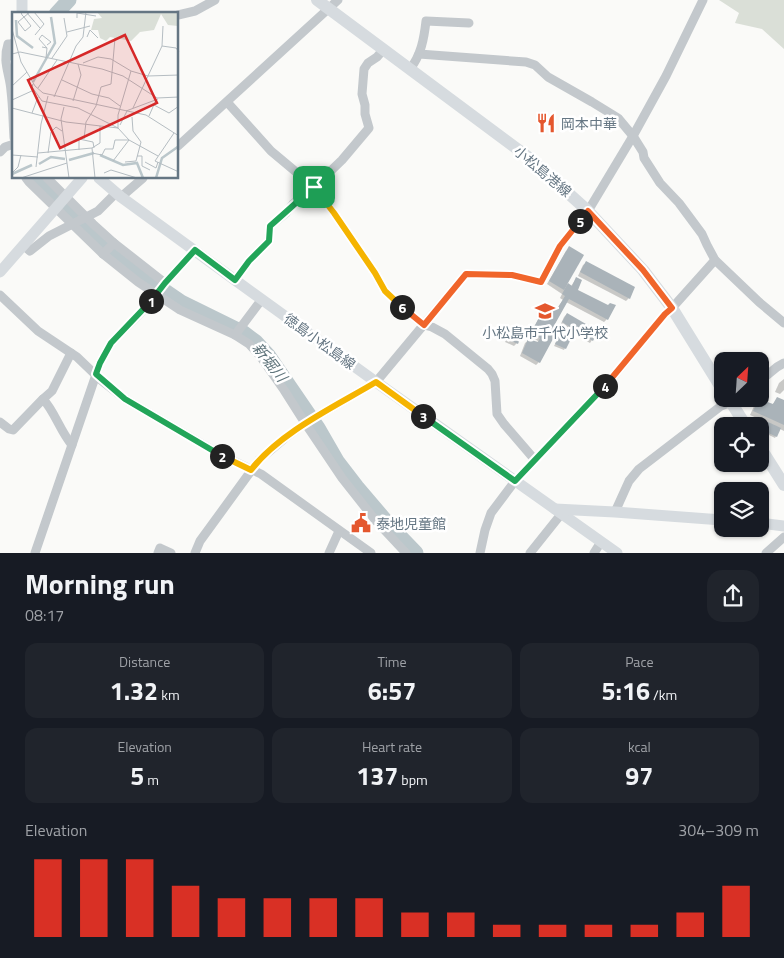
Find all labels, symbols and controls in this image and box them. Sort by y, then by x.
inset map [12,12,179,179]
restaurant icon: 岡本中華 [535,112,557,134]
place label: 岡本中華 [561,113,617,134]
street label: 小松島港線 [509,140,577,202]
pin [293,166,335,208]
icon: arrive [300,173,328,201]
pin: 5 [568,208,592,234]
text: 5 [577,211,584,232]
pin: 1 [138,288,164,314]
text: 1 [148,291,155,312]
pin: 6 [390,294,414,320]
text: 6 [399,297,406,318]
school or university icon: 小松島市千代小学校 [534,300,556,322]
street label: 徳島小松島線 [280,308,360,374]
place label: 小松島市千代小学校 [482,322,608,343]
water label: 新堀川 [247,337,294,388]
north arrow [714,352,769,408]
map controls [714,352,769,537]
pin: 4 [592,374,618,398]
text: 4 [602,376,609,397]
pin: 3 [410,404,436,428]
text: 3 [420,406,427,427]
button: locate [714,417,769,472]
pin: 2 [210,444,234,468]
text: 2 [219,446,226,467]
button: layers [714,482,769,537]
public building icon: 泰地児童館 [350,512,372,534]
place label: 泰地児童館 [376,513,446,534]
text: Morning run [25,562,175,605]
button: share [707,570,759,622]
text: 08:17 [25,603,64,627]
text: Distance [119,651,170,672]
text: Time [377,651,407,672]
text: Pace [625,651,653,672]
text: 1.32 [110,672,158,710]
text: 6:57 [368,672,416,710]
text: 5:16 [601,672,650,710]
text: km [158,684,180,705]
text: /km [650,684,677,705]
text: Elevation [117,736,172,757]
text: Heart rate [362,736,422,757]
text: kcal [628,736,651,757]
text: 5 [130,757,144,795]
text: 137 [356,757,398,795]
text: 97 [625,757,653,795]
text: m [144,769,159,790]
text: bpm [398,769,428,790]
text: Elevation [25,818,87,842]
text: 304–309 m [678,818,759,842]

